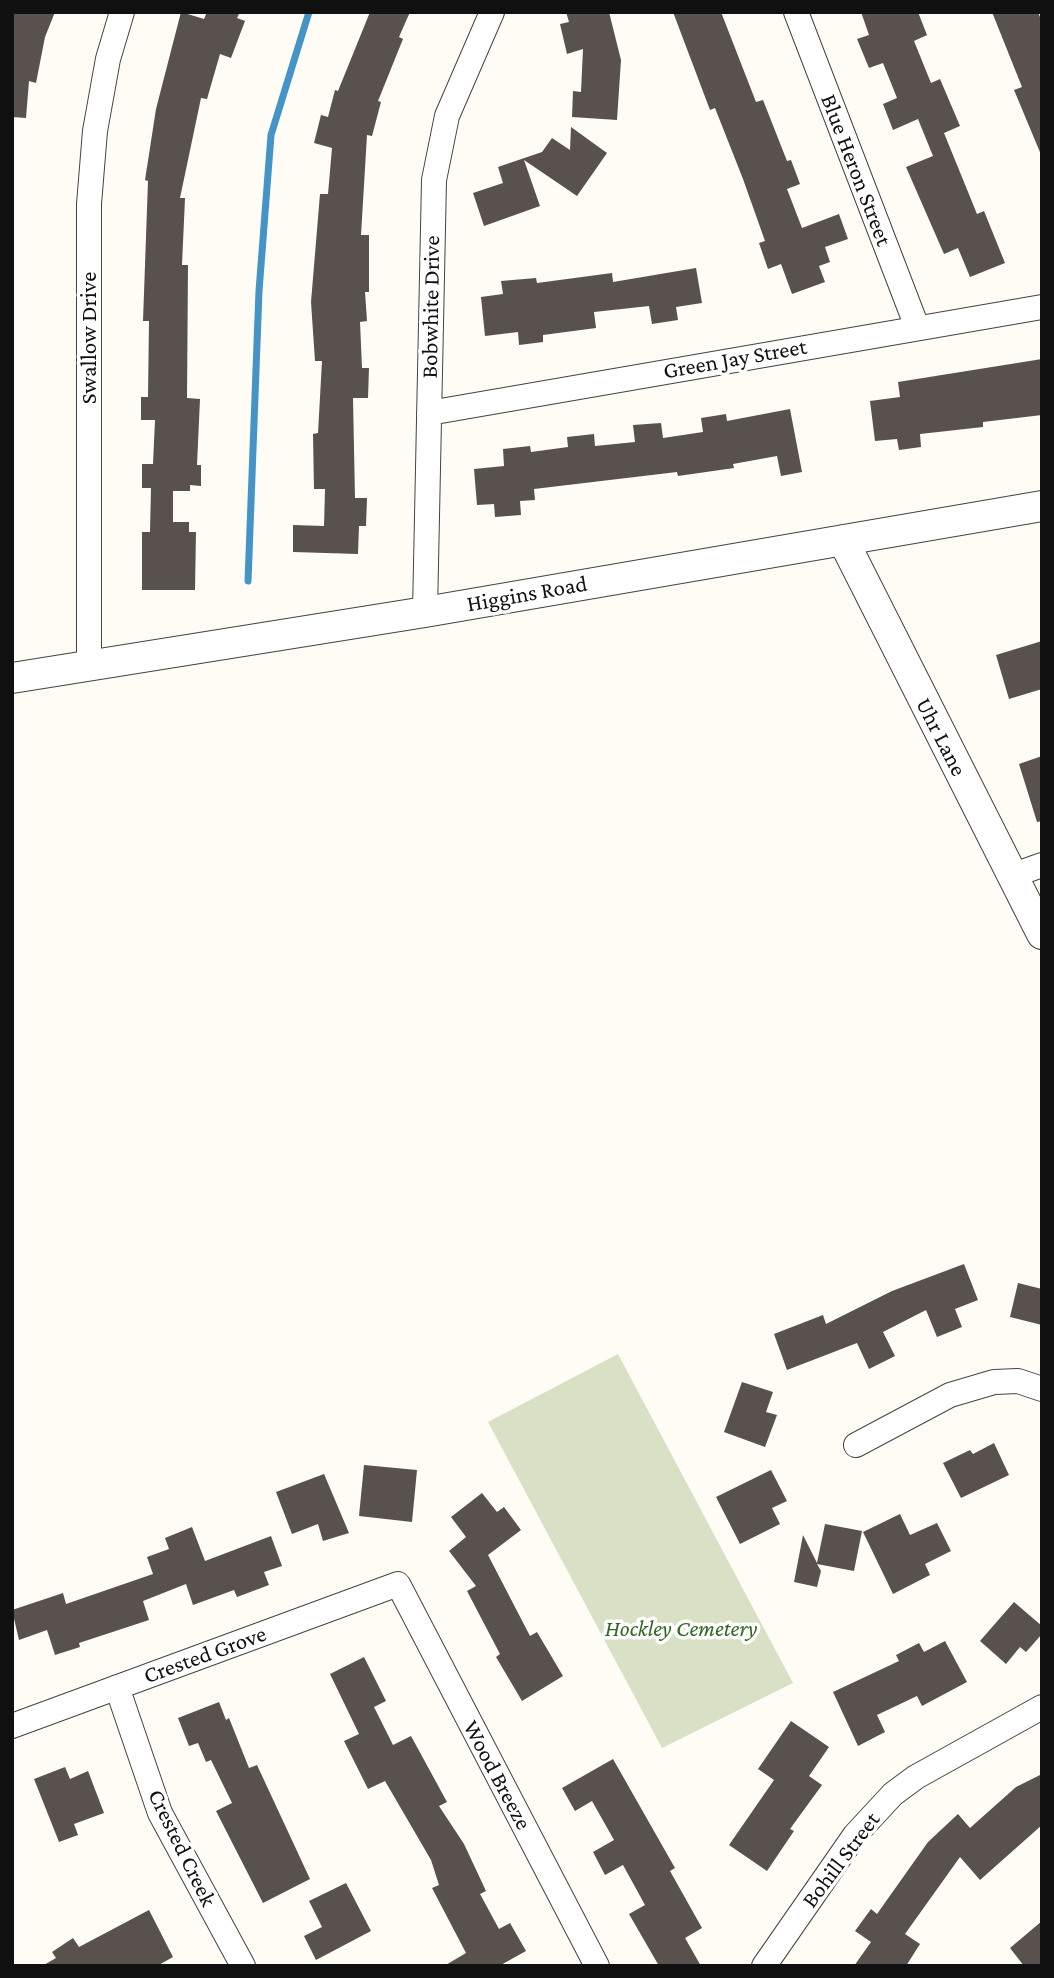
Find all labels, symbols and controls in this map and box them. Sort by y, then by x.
street label: Blue Heron Street [814,90,898,250]
street label: Bobwhite Drive [416,235,446,379]
street label: Swallow Drive [75,272,103,404]
street label: Green Jay Street [661,333,809,385]
street label: Higgins Road [465,570,589,618]
street label: Uhr Lane [910,693,972,781]
park label: Hockley Cemetery [605,1615,757,1643]
street label: Crested Grove [140,1620,270,1690]
street label: Wood Breeze [457,1716,537,1834]
street label: Crested Creek [142,1785,222,1911]
street label: Bohill Street [796,1807,886,1913]

